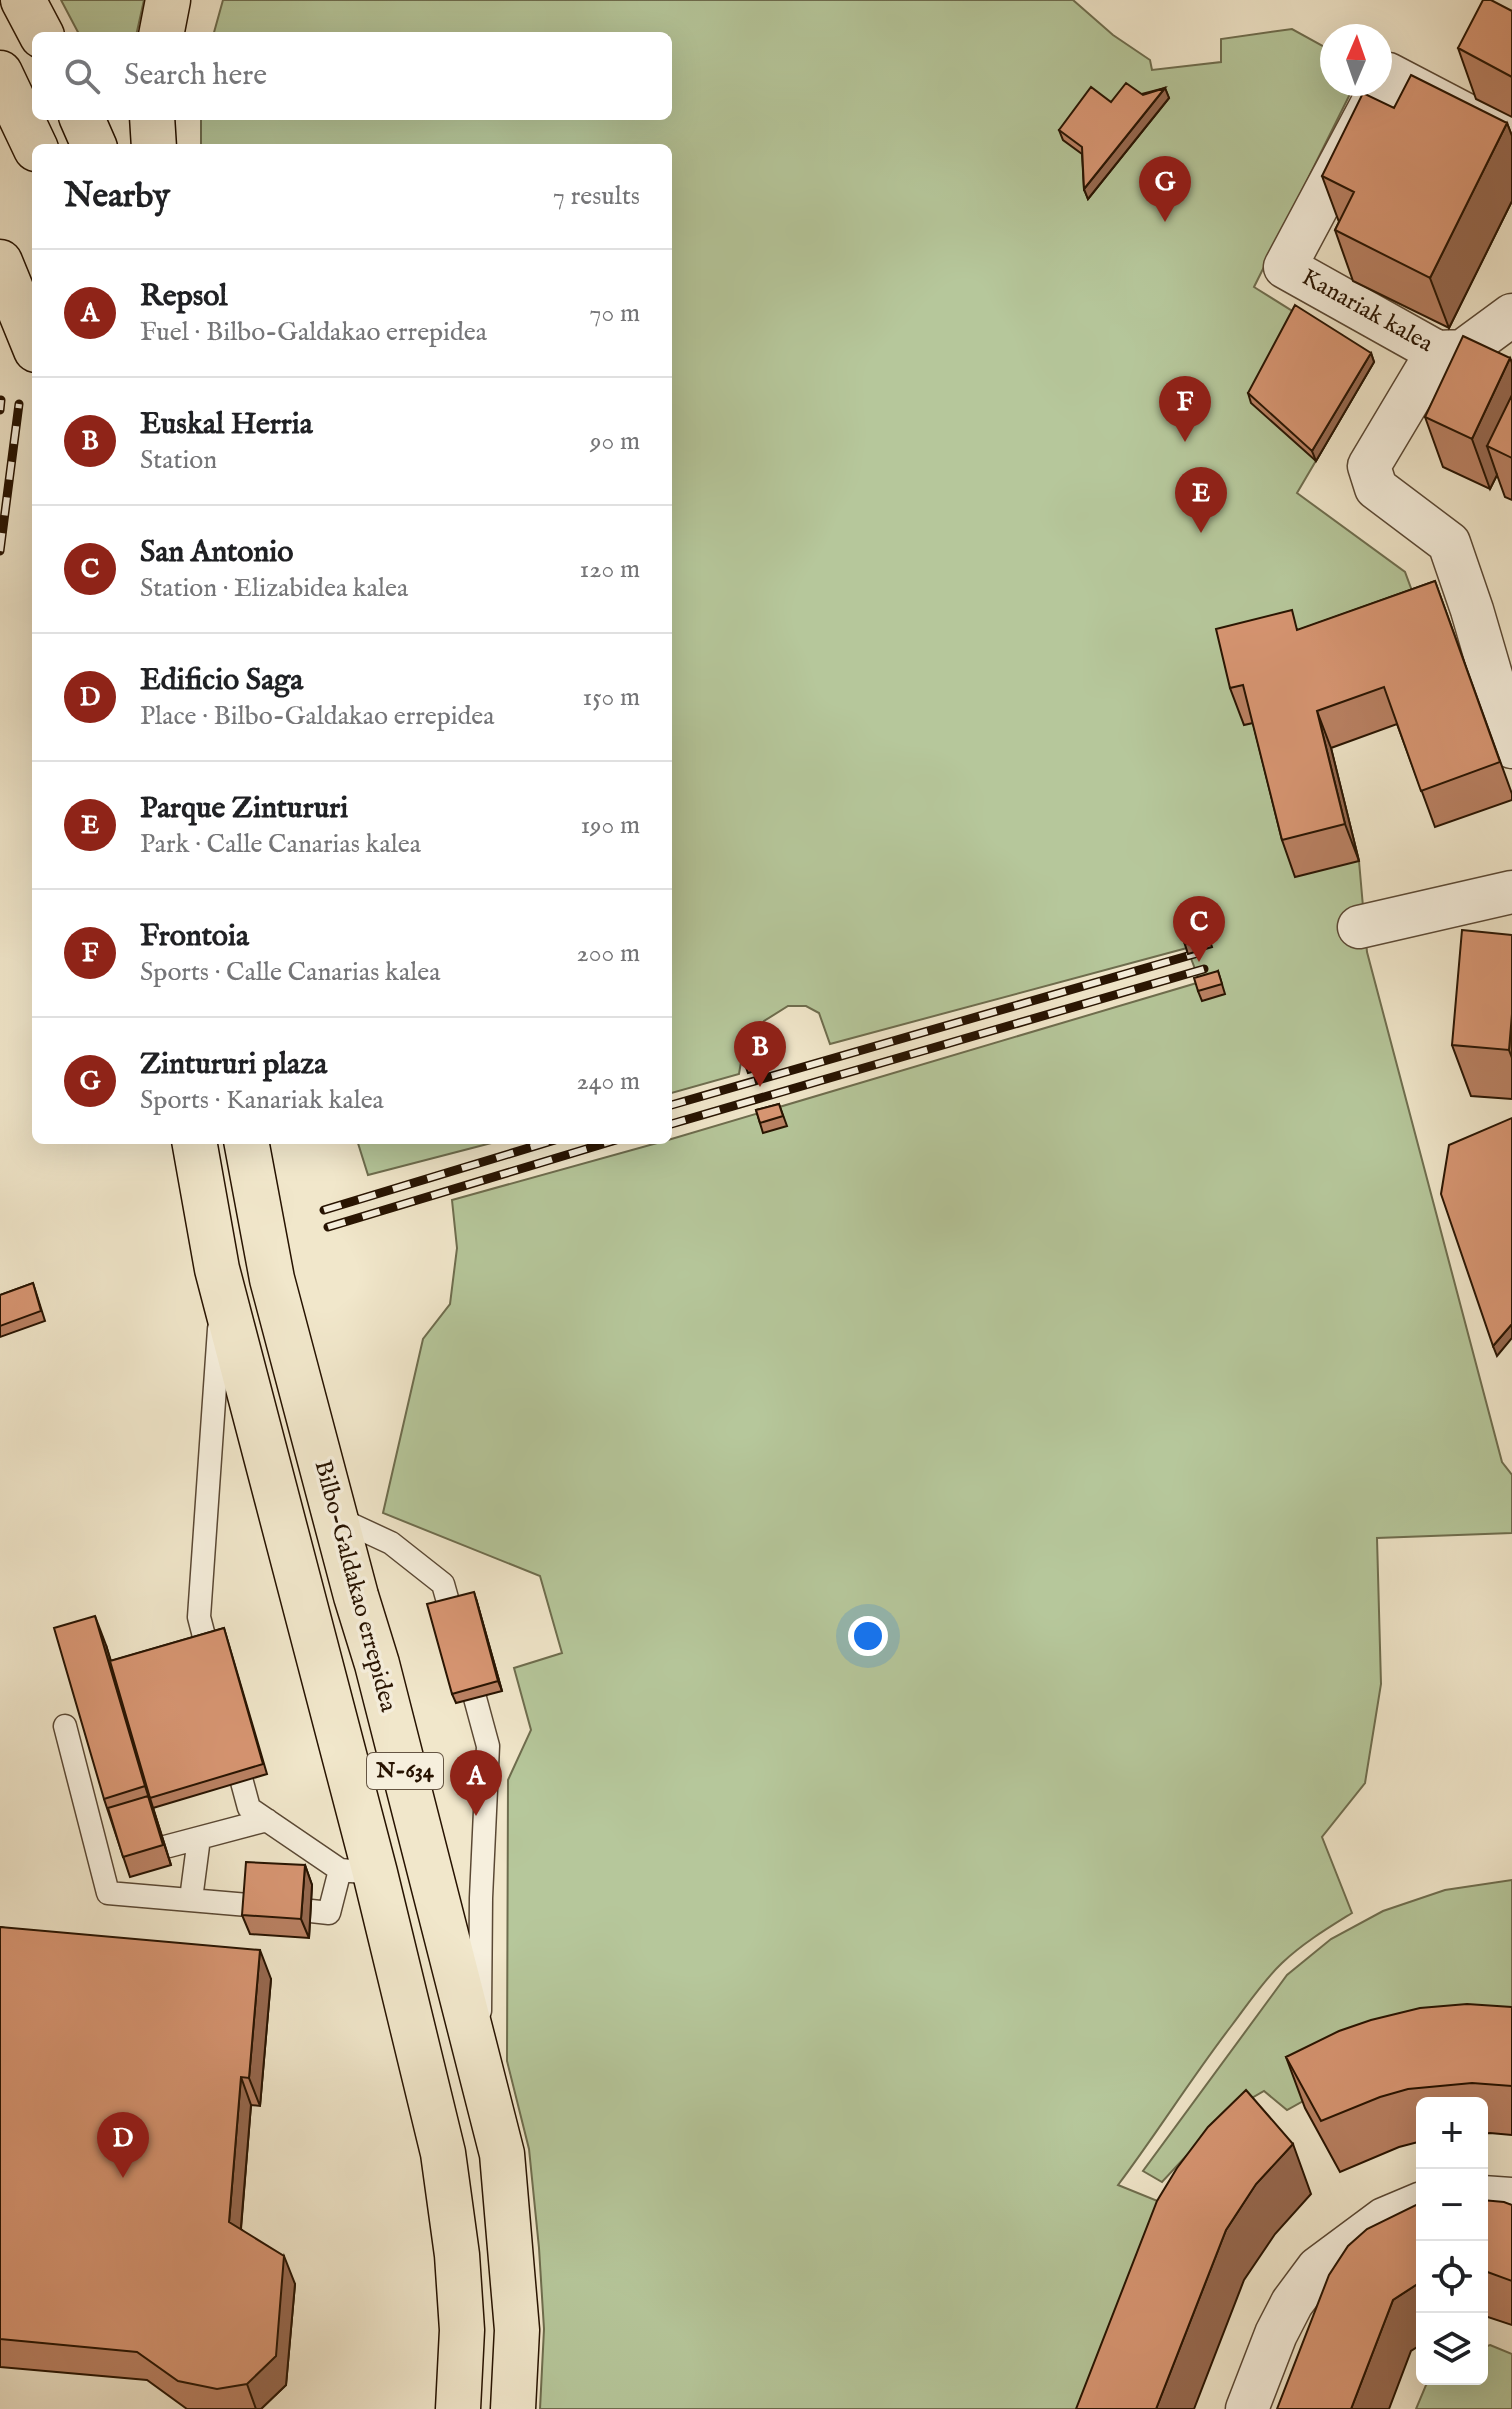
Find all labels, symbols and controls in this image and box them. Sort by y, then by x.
north arrow [1320,24,1392,96]
search box [32,32,672,120]
icon: search [60,54,104,98]
text: Search here [124,57,267,95]
pin: G [1139,156,1191,222]
text: Nearby [64,175,170,218]
text: 7 results [553,180,640,213]
street label: Kanariak kalea [1296,262,1439,360]
text: Repsol [140,278,228,316]
text: A [81,297,99,330]
text: 70 m [589,297,640,330]
text: Fuel · Bilbo-Galdakao errepidea [140,316,487,349]
pin: F [1159,376,1211,442]
text: Euskal Herria [140,406,313,444]
text: B [81,425,99,458]
text: 90 m [590,425,640,458]
text: Station [140,444,217,477]
pin: E [1175,467,1227,533]
text: San Antonio [140,534,293,572]
text: C [81,553,99,586]
text: 120 m [580,553,640,586]
text: Station · Elizabidea kalea [140,572,408,605]
text: Edificio Saga [140,662,303,700]
text: D [80,681,100,714]
text: 150 m [582,681,640,714]
text: Place · Bilbo-Galdakao errepidea [140,700,495,733]
text: Parque Zintururi [140,790,348,828]
text: E [81,809,99,842]
text: 190 m [580,809,640,842]
text: Park · Calle Canarias kalea [140,828,421,861]
pin: C [1173,896,1225,962]
text: Frontoia [140,918,249,956]
text: F [82,937,98,970]
text: 200 m [576,937,640,970]
text: Sports · Calle Canarias kalea [140,956,440,989]
pin: B [734,1021,786,1087]
text: Zintururi plaza [140,1046,327,1084]
text: G [80,1065,100,1098]
text: 240 m [577,1065,640,1098]
text: Sports · Kanariak kalea [140,1084,384,1117]
street label: Bilbo-Galdakao errepidea [306,1457,404,1716]
your location [848,1616,888,1656]
pin: A [450,1750,502,1816]
road number: N-634 [367,1753,443,1789]
map controls [1416,2097,1488,2385]
button: + [1416,2097,1488,2169]
pin: D [97,2112,149,2178]
button: − [1416,2169,1488,2241]
button: locate [1416,2241,1488,2313]
button: layers [1416,2313,1488,2385]

